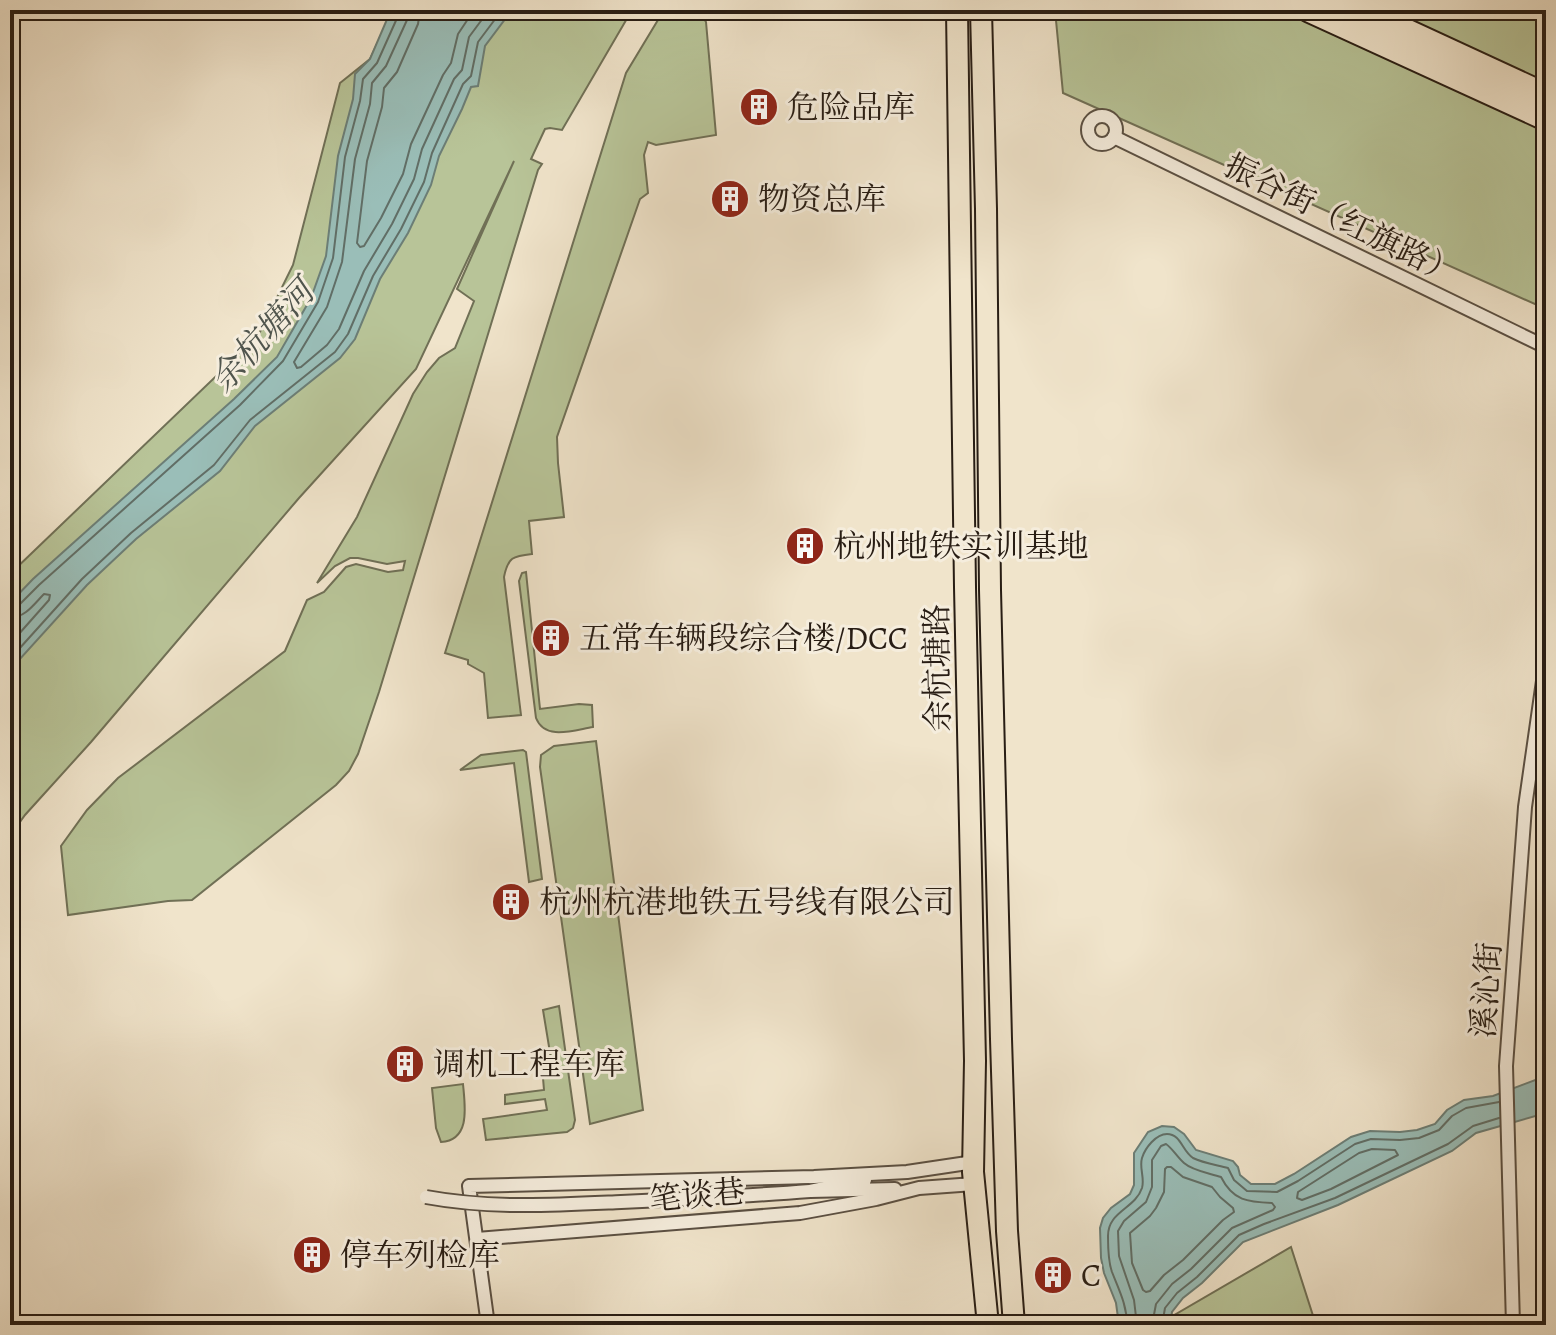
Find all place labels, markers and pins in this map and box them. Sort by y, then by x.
place label: 危险品库 [787,85,915,129]
building icon: 危险品库 [738,86,780,128]
place label: 物资总库 [758,177,886,221]
building icon: 物资总库 [709,178,751,220]
place label: 杭州地铁实训基地 [833,524,1089,568]
building icon: 杭州地铁实训基地 [784,525,826,567]
place label: 五常车辆段综合楼/DCC [579,616,908,660]
building icon: 五常车辆段综合楼/DCC [530,617,572,659]
place label: 杭州杭港地铁五号线有限公司 [539,880,955,924]
building icon: 杭州杭港地铁五号线有限公司 [490,881,532,923]
place label: 调机工程车库 [433,1042,625,1086]
building icon: 调机工程车库 [384,1043,426,1085]
place label: 停车列检库 [340,1233,500,1277]
building icon: 停车列检库 [291,1234,333,1276]
place label: C [1081,1253,1101,1297]
building icon: C [1032,1254,1074,1296]

